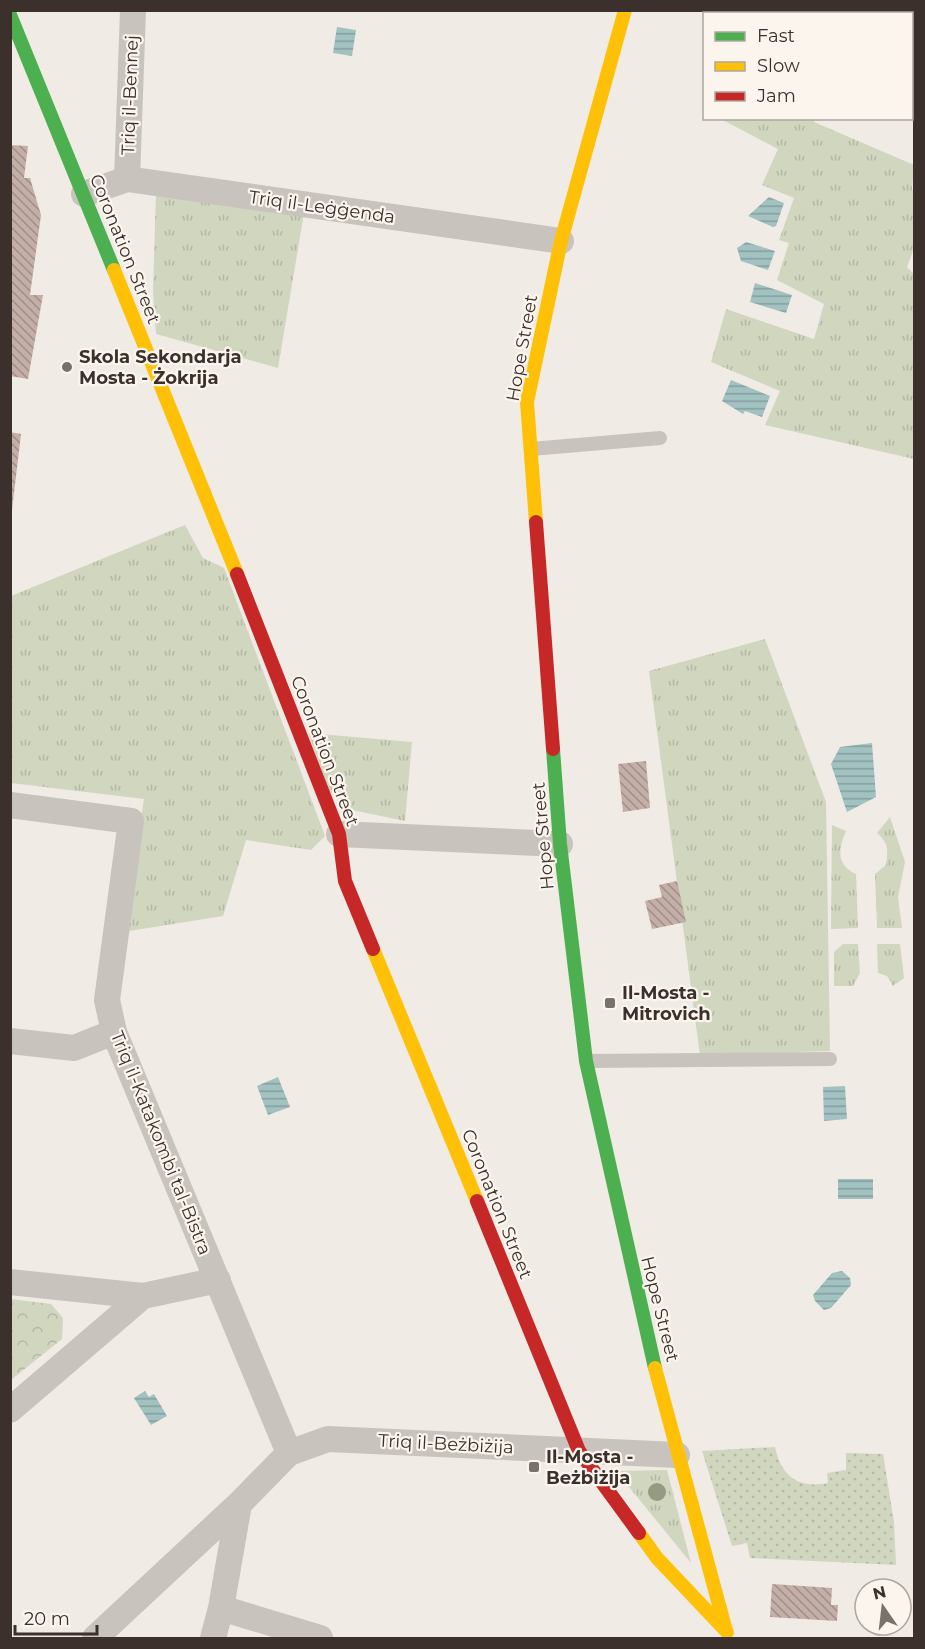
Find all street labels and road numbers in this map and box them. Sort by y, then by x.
street label: Triq il-Bennej [117,35,143,155]
street label: Coronation Street [85,171,165,327]
street label: Triq il-Leġġenda [248,186,396,228]
street label: Hope Street [502,293,542,403]
street label: Coronation Street [286,673,364,829]
street label: Hope Street [527,781,559,891]
street label: Triq il-Katakombi tal-Bistra [106,1028,216,1258]
street label: Coronation Street [457,1126,537,1282]
street label: Hope Street [636,1254,684,1364]
street label: Triq il-Beżbiżija [378,1429,514,1459]

